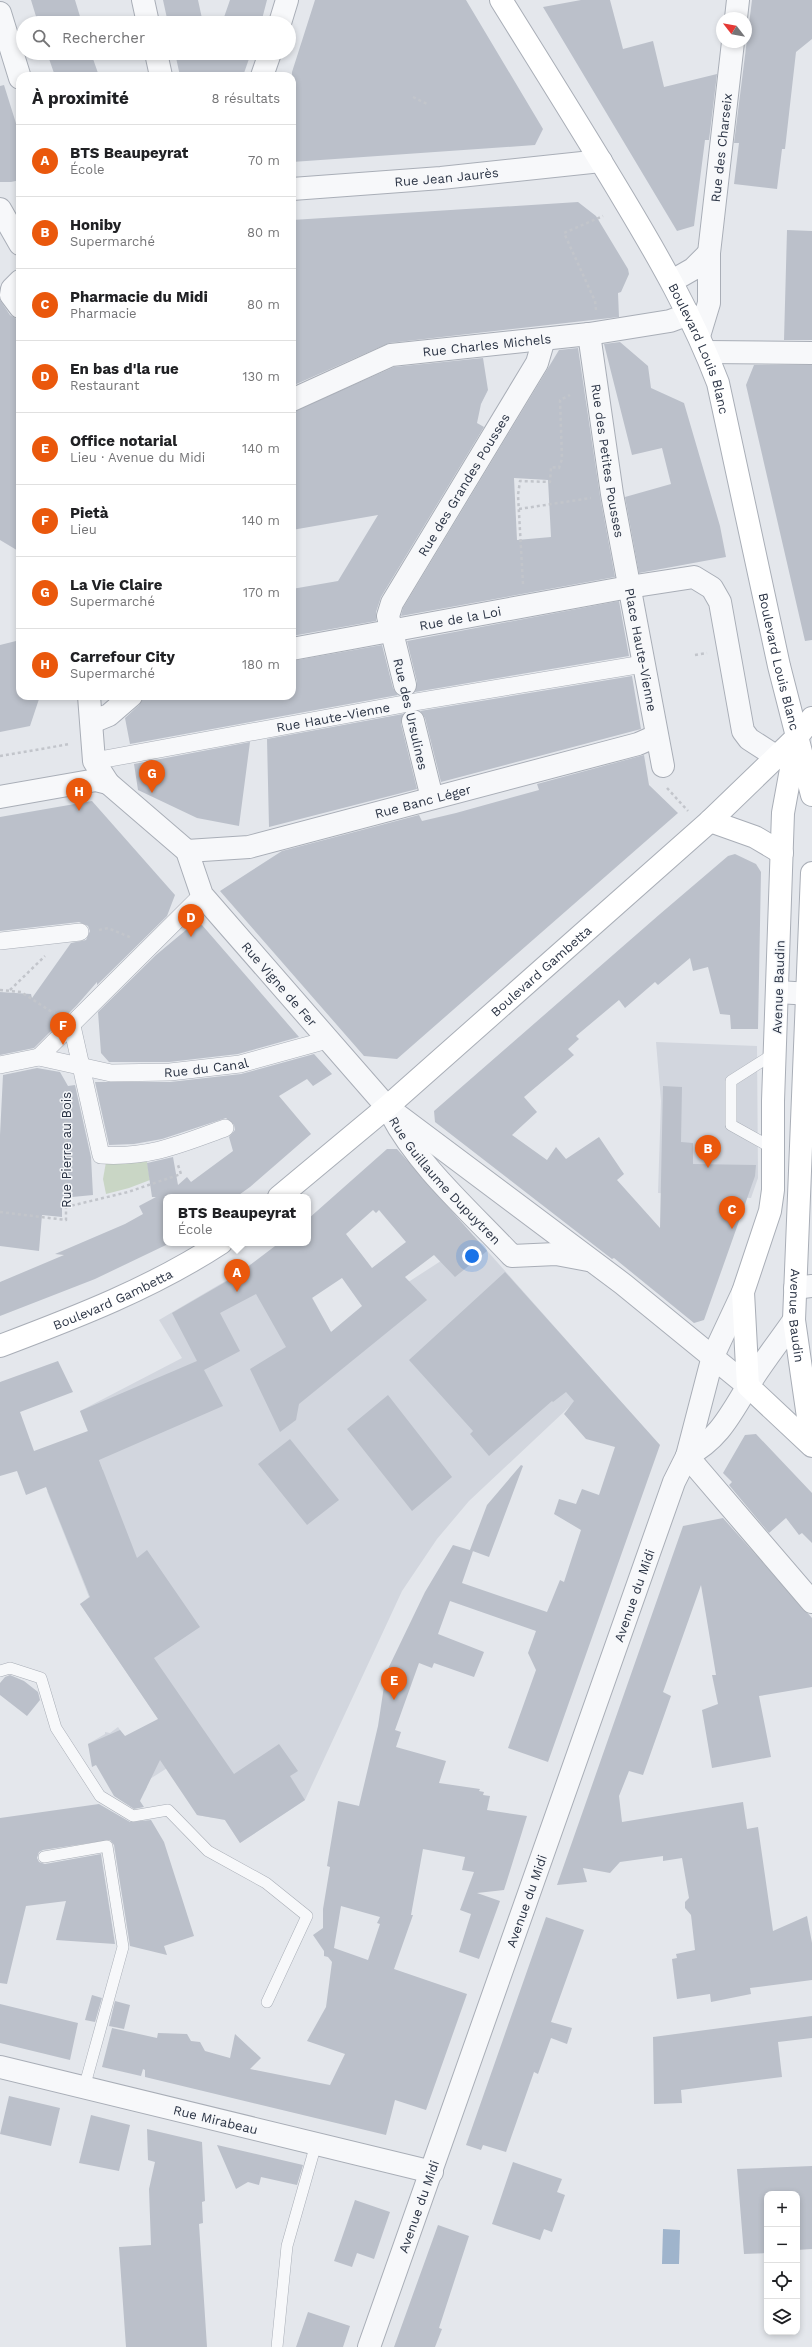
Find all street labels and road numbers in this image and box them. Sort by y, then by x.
street label: Rue des Charseix [708,92,735,203]
street label: Rue Jean Jaurès [394,165,500,189]
street label: Boulevard Louis Blanc [665,281,731,416]
street label: Rue Charles Michels [422,331,552,360]
street label: Rue des Petites Pousses [588,383,627,539]
street label: Rue des Grandes Pousses [415,411,513,559]
street label: Place Haute-Vienne [622,587,660,713]
street label: Boulevard Louis Blanc [755,592,802,732]
street label: Rue de la Loi [418,604,502,633]
street label: Rue des Ursulines [390,657,431,772]
street label: Rue Haute-Vienne [275,700,391,735]
street label: Rue Banc Léger [373,782,473,821]
street label: Boulevard Gambetta [488,922,595,1020]
street label: Rue Vigne de Fer [238,939,320,1030]
street label: Avenue Baudin [769,940,788,1034]
street label: Rue du Canal [164,1055,250,1080]
street label: Rue Pierre au Bois [59,1092,74,1208]
street label: Rue Guillaume Dupuytren [386,1114,504,1248]
street label: Boulevard Gambetta [51,1266,176,1333]
street label: Avenue Baudin [786,1268,807,1363]
street label: Avenue du Midi [611,1547,658,1644]
street label: Avenue du Midi [504,1853,550,1949]
street label: Rue Mirabeau [172,2102,259,2137]
street label: Avenue du Midi [396,2158,442,2255]

